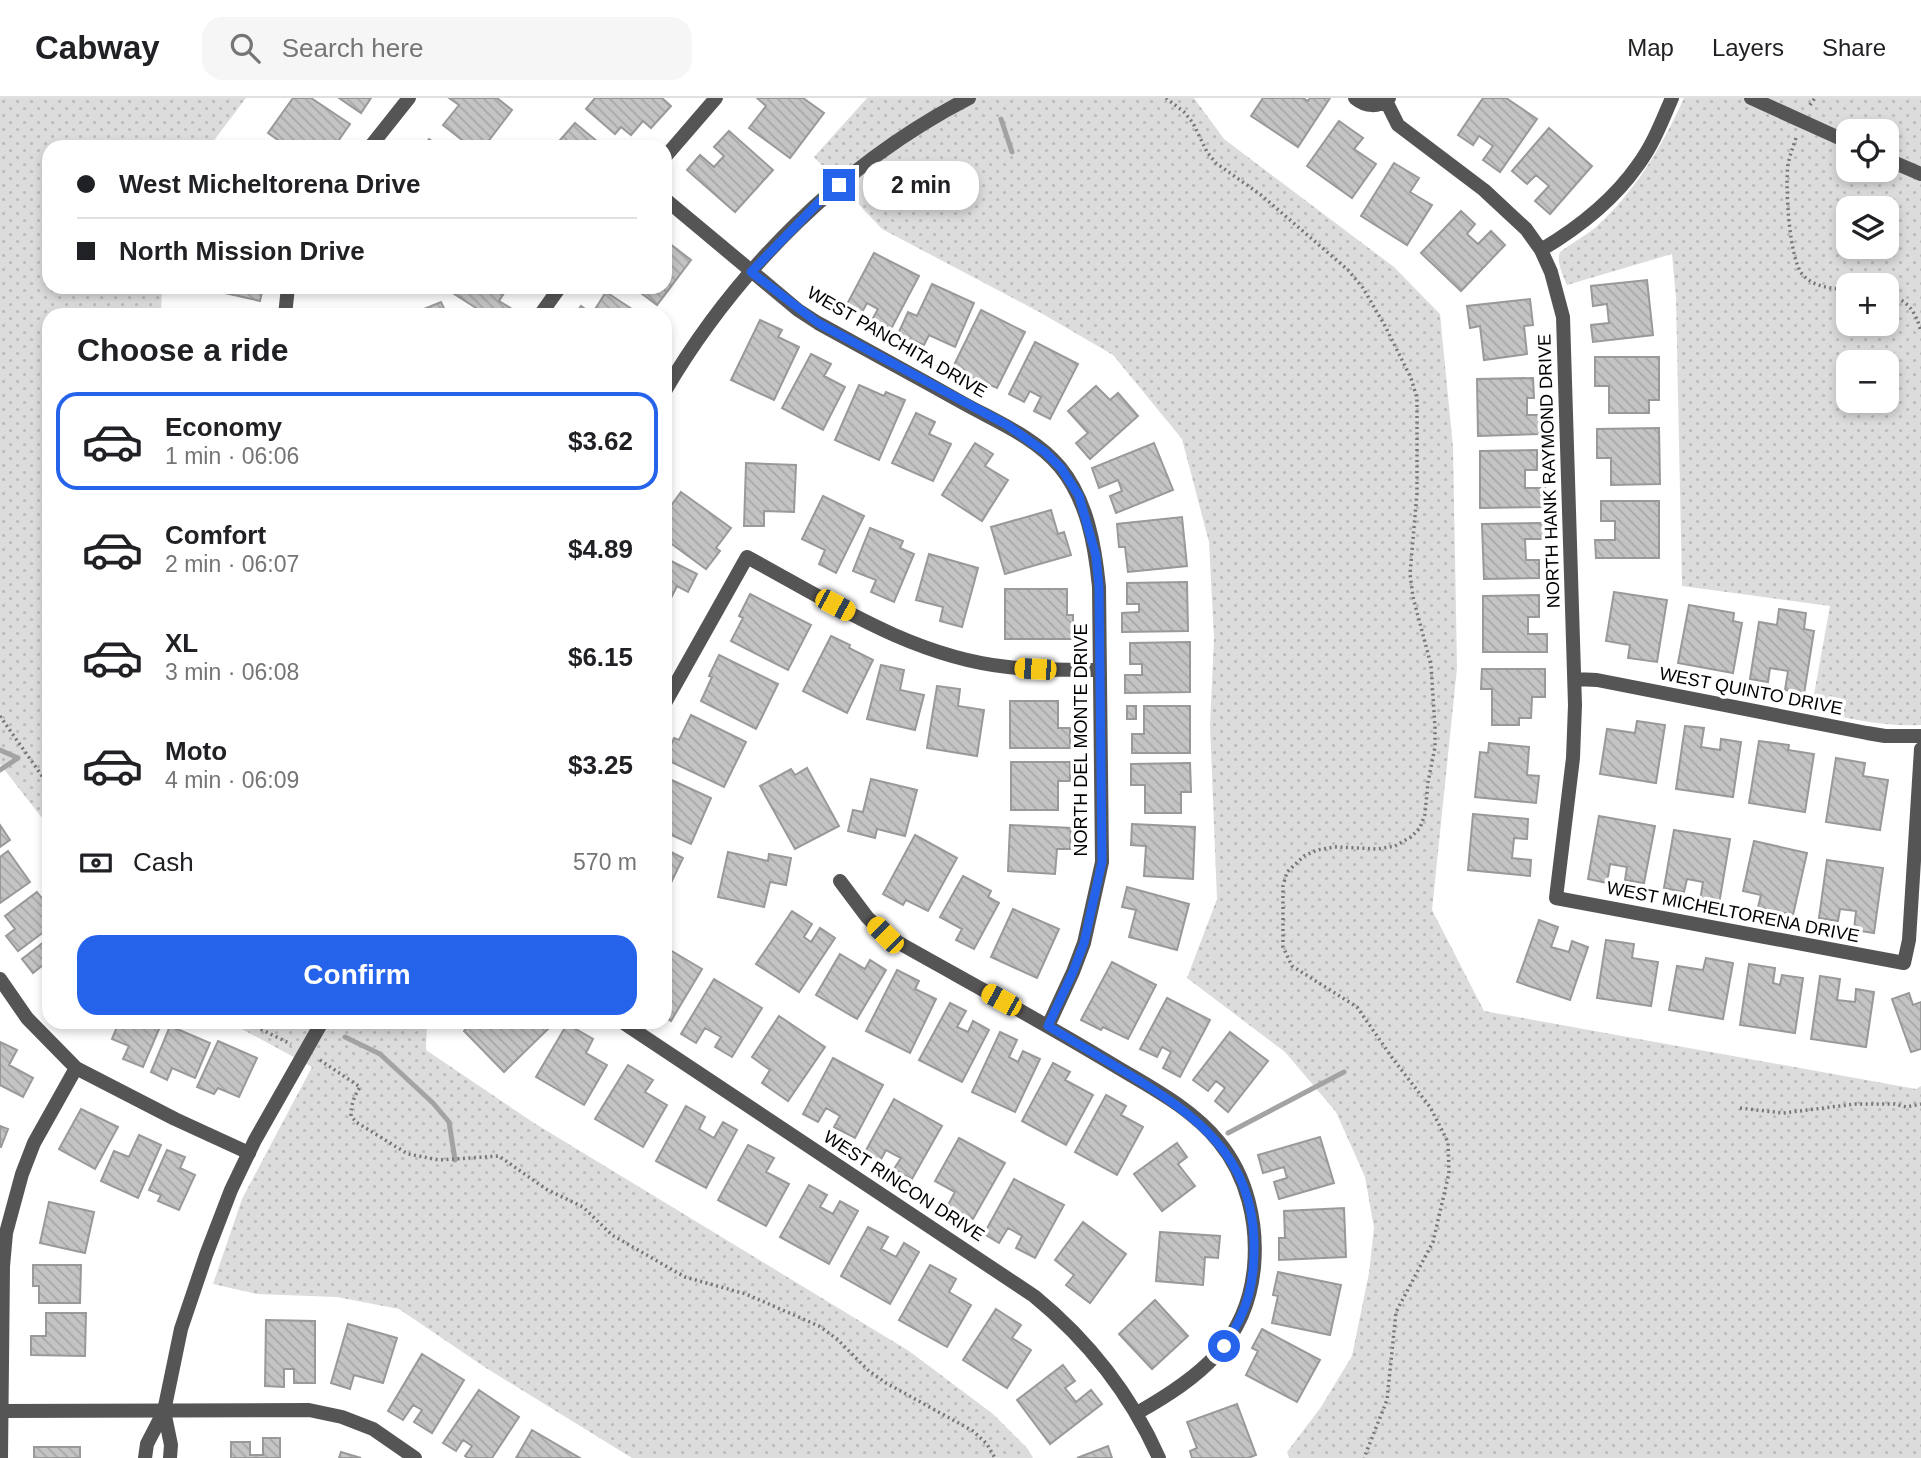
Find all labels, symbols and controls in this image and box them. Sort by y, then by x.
search box [202,17,692,80]
text: Cabway [35,29,160,66]
icon: search [226,29,264,67]
text: Search here [282,33,423,63]
text: Map [1627,34,1674,61]
text: Layers [1712,34,1784,61]
text: Share [1822,34,1886,61]
map controls [1836,119,1899,413]
button: locate [1836,119,1899,182]
callout: 2 min [864,160,979,210]
text: West Micheltorena Drive [119,169,421,199]
route end [823,169,855,201]
text: 2 min [891,172,951,198]
button: layers [1836,196,1899,259]
text: North Mission Drive [119,236,365,266]
button: + [1836,273,1899,336]
street label: WEST PANCHITA DRIVE [804,282,990,402]
text: Choose a ride [77,332,289,368]
street label: NORTH HANK RAYMOND DRIVE [1534,334,1564,608]
button: − [1836,350,1899,413]
icon: car [81,410,144,473]
text: Economy [165,412,282,442]
text: $3.62 [568,426,633,456]
text: 1 min · 06:06 [165,443,299,469]
icon: car [81,518,144,581]
text: Comfort [165,520,266,550]
text: $4.89 [568,534,633,564]
text: 2 min · 06:07 [165,551,299,577]
car [812,586,859,624]
street label: NORTH DEL MONTE DRIVE [1071,623,1091,857]
icon: car [81,626,144,689]
text: XL [165,628,198,658]
text: $6.15 [568,642,633,672]
car [1014,657,1057,681]
text: 3 min · 06:08 [165,659,299,685]
street label: WEST QUINTO DRIVE [1658,663,1844,719]
icon: car [81,734,144,797]
text: Moto [165,736,227,766]
text: $3.25 [568,750,633,780]
text: 4 min · 06:09 [165,767,299,793]
icon: cash [77,844,115,882]
text: Cash [133,847,194,877]
text: 570 m [573,849,637,875]
street label: WEST MICHELTORENA DRIVE [1605,878,1861,946]
car [863,913,908,957]
button: Confirm [77,935,637,1015]
car [978,981,1025,1019]
street label: WEST RINCON DRIVE [820,1127,988,1245]
route start [1208,1330,1240,1362]

